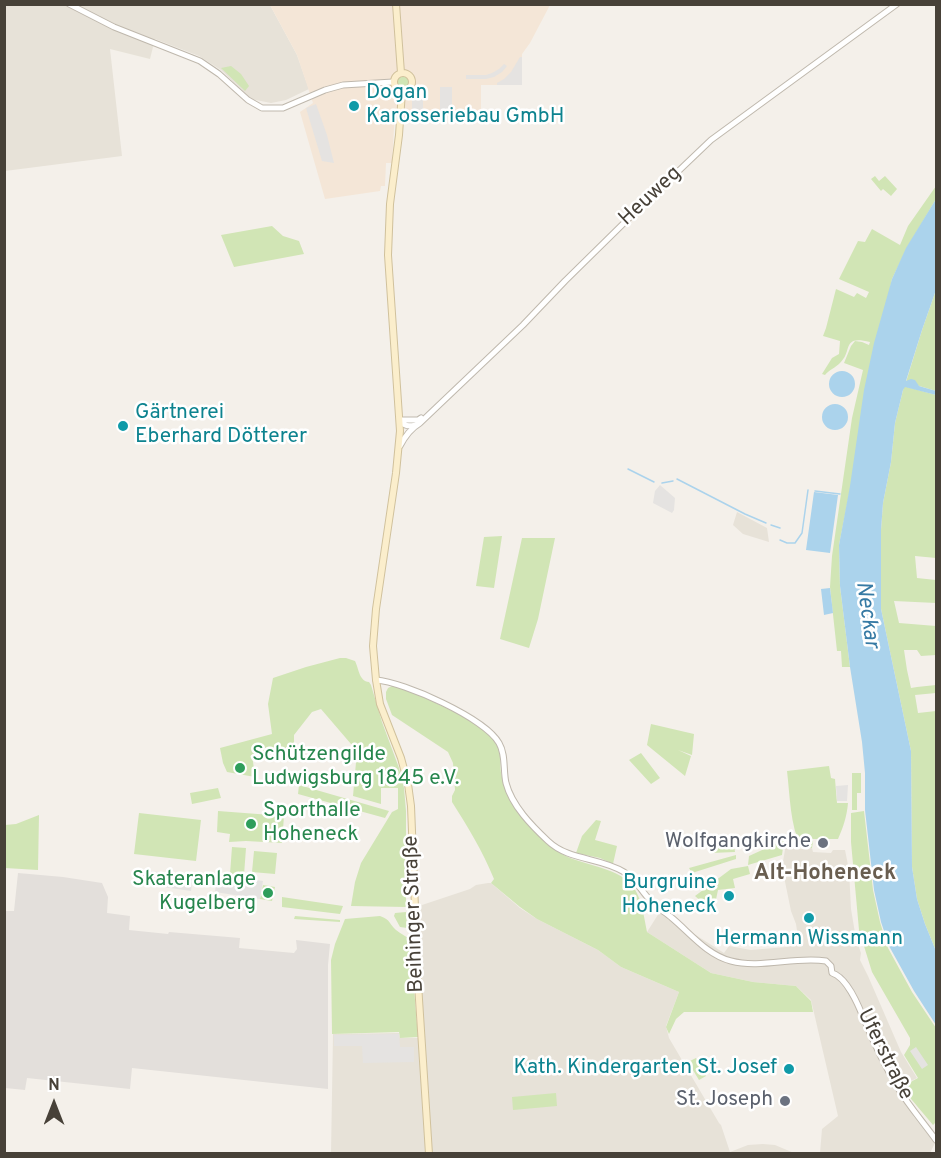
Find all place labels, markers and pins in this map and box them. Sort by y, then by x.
place label: Dogan Karosseriebau GmbH [366,81,564,131]
marker: Dogan Karosseriebau GmbH [347,99,361,113]
place label: Gärtnerei Eberhard Dötterer [135,401,307,451]
marker: Gärtnerei Eberhard Dötterer [116,419,130,433]
place label: Schützengilde Ludwigsburg 1845 e.V. [252,743,459,793]
marker: Schützengilde Ludwigsburg 1845 e.V. [233,761,247,775]
place label: Sporthalle Hoheneck [263,799,361,849]
marker: Sporthalle Hoheneck [244,817,258,831]
place label: Wolfgangkirche [665,830,811,856]
marker: Wolfgangkirche [816,836,830,850]
place label: Skateranlage Kugelberg [132,868,256,918]
place label: Burgruine Hoheneck [621,871,717,921]
marker: Skateranlage Kugelberg [261,886,275,900]
marker: Burgruine Hoheneck [722,889,736,903]
marker: Hermann Wissmann [802,911,816,925]
place label: Hermann Wissmann [715,927,903,953]
place label: Kath. Kindergarten St. Josef [513,1056,777,1082]
marker: Kath. Kindergarten St. Josef [782,1062,796,1076]
place label: St. Joseph [676,1088,773,1114]
marker: St. Joseph [778,1094,792,1108]

